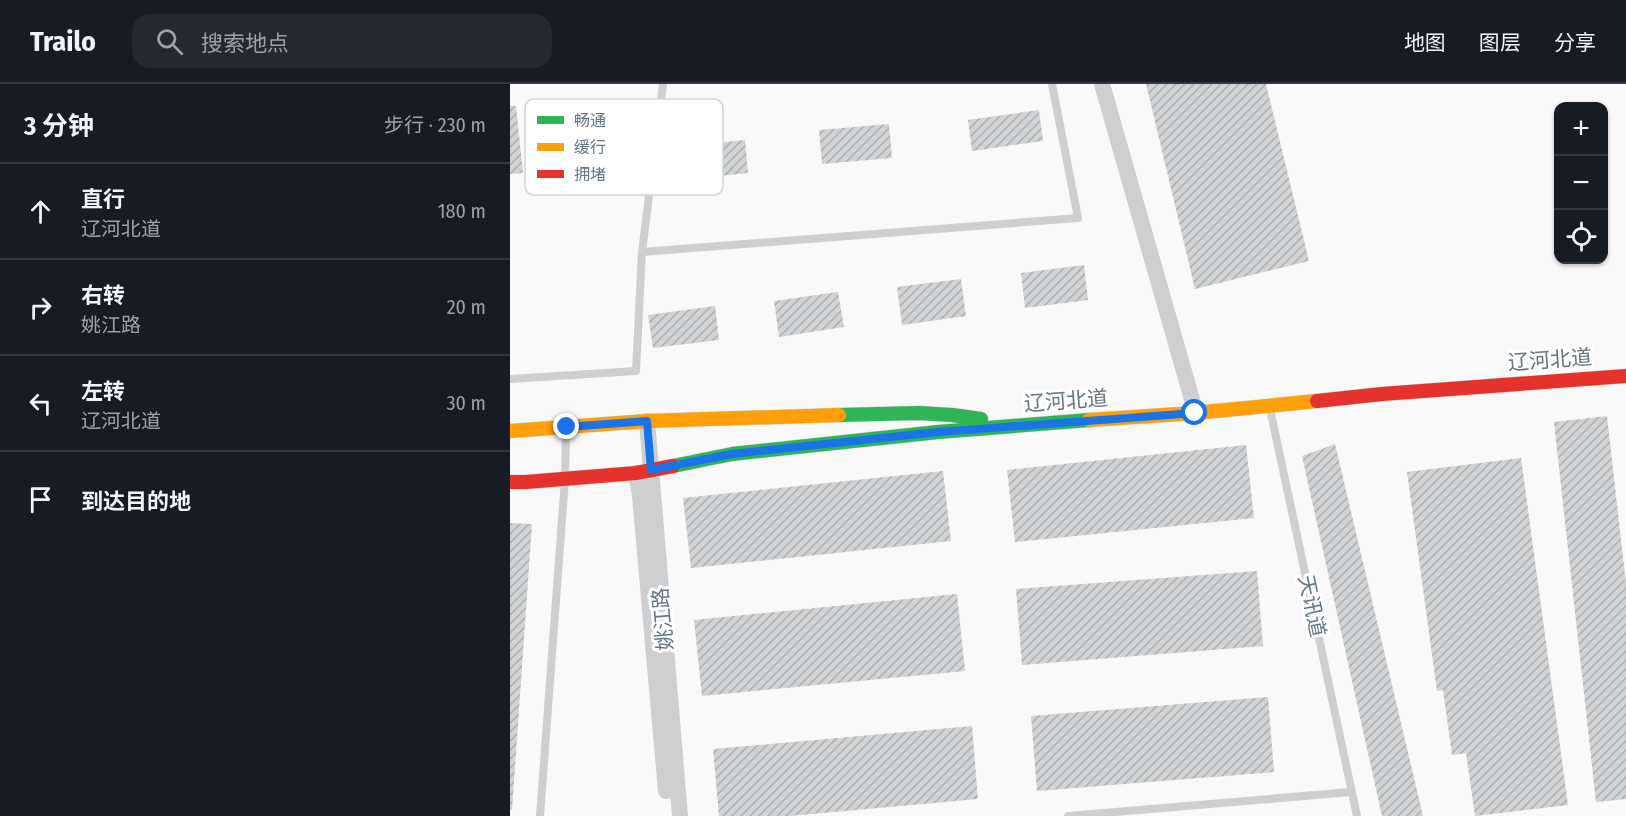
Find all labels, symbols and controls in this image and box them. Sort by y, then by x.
search box [132,14,552,68]
text: Trailo [30,25,96,58]
icon: search [153,25,186,58]
text: 搜索地点 [201,30,289,57]
text: 地图 [1404,30,1446,56]
text: 图层 [1479,30,1521,56]
text: 分享 [1554,30,1596,56]
legend [525,99,723,195]
map controls [1554,102,1608,264]
button: + [1554,102,1608,156]
text: 3 分钟 [24,111,94,142]
text: 畅通 [574,111,606,130]
text: 步行 · 230 m [384,113,486,137]
text: 缓行 [574,138,606,157]
button: − [1554,156,1608,210]
text: 拥堵 [574,165,606,184]
text: 直行 [81,186,125,213]
icon: ahead [24,195,57,228]
text: 180 m [438,199,486,223]
button: locate [1554,210,1608,264]
text: 辽河北道 [81,217,161,241]
text: 右转 [81,282,125,309]
icon: right [24,291,57,324]
text: 20 m [447,295,486,319]
text: 姚江路 [81,313,141,337]
street label: 辽河北道 [1507,344,1593,376]
text: 左转 [81,378,125,405]
street label: 辽河北道 [1023,385,1109,417]
icon: left [24,387,57,420]
text: 30 m [446,391,486,415]
route start [1181,399,1207,425]
text: 辽河北道 [81,409,161,433]
route end [553,413,579,439]
icon: arrive [24,483,57,516]
text: 到达目的地 [81,488,191,515]
street label: 天讯道 [1293,572,1331,640]
street label: 姚江路 [647,586,679,652]

